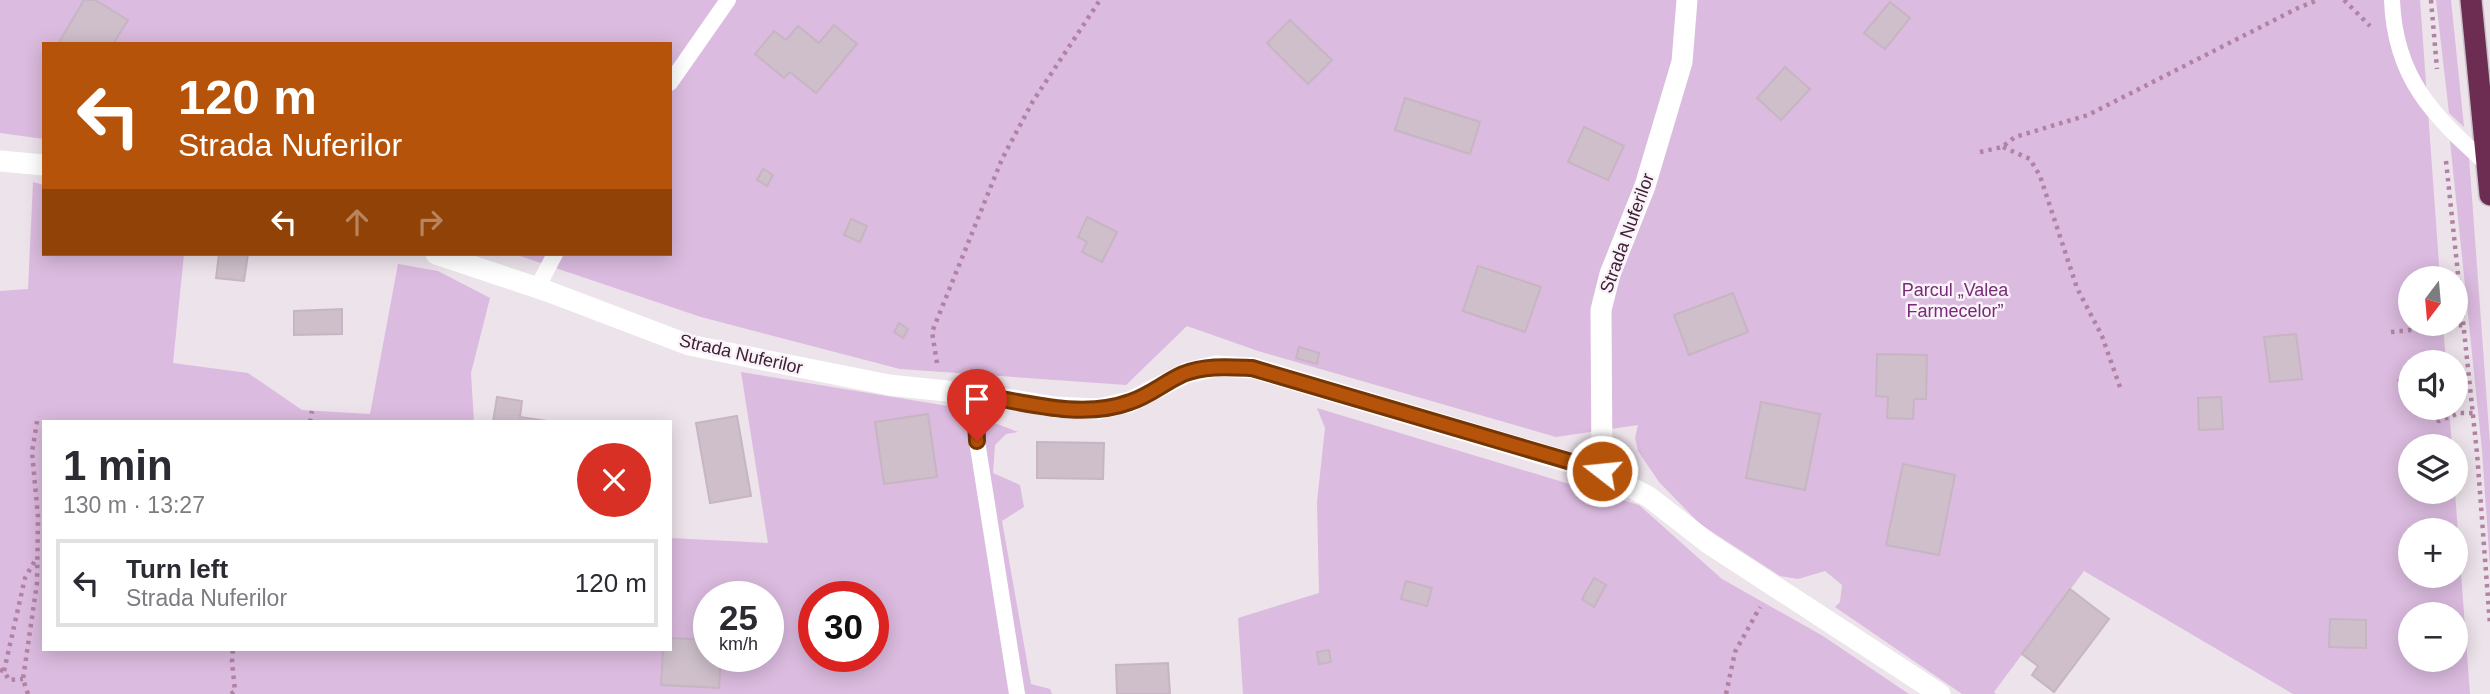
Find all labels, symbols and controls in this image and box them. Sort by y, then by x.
icon: left [63,70,154,161]
text: 120 m [178,70,317,124]
text: Strada Nuferilor [178,127,402,163]
street label: Strada Nuferilor [1596,170,1658,296]
icon: left [265,203,303,241]
icon: ahead [338,203,376,241]
icon: right [411,203,449,241]
north arrow [2398,266,2468,336]
map controls [2398,266,2468,672]
park label: Parcul „Valea Farmecelor” [1902,280,2009,321]
street label: Strada Nuferilor [677,330,805,378]
button: sound [2398,350,2468,420]
pin [947,369,1007,441]
icon: arrive [958,380,996,418]
position arrow [1565,434,1639,508]
button: layers [2398,434,2468,504]
text: 1 min [63,442,173,489]
button: close [577,443,651,517]
text: 130 m · 13:27 [63,492,205,518]
button: + [2398,518,2468,588]
text: Turn left [126,554,228,584]
icon: left [67,564,105,602]
text: 120 m [575,568,647,598]
speed limit sign: 30 [798,581,889,672]
text: Strada Nuferilor [126,585,287,611]
text: 25 [719,598,758,637]
button: − [2398,602,2468,672]
text: km/h [719,634,758,654]

